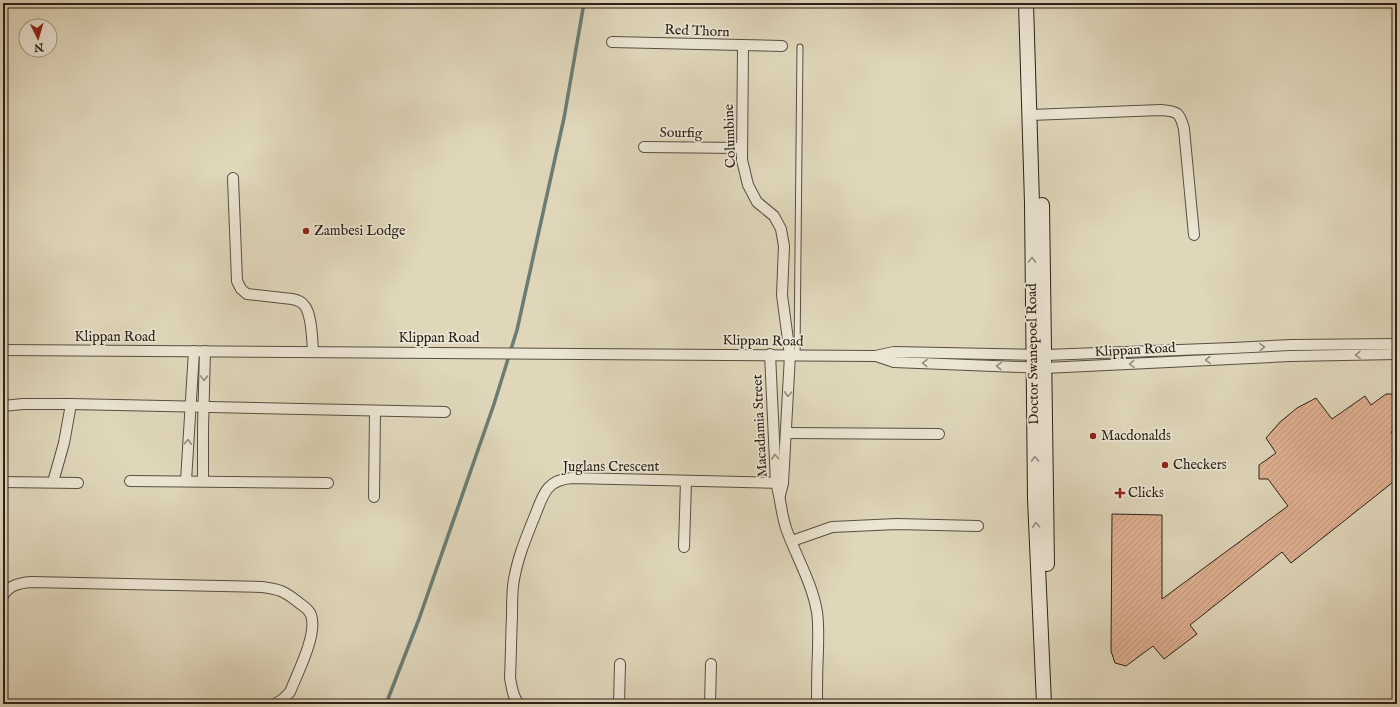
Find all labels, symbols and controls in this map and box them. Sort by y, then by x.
north arrow [18,18,58,58]
street label: Red Thorn [664,21,730,41]
text: N [33,39,45,54]
street label: Columbine [720,103,740,168]
street label: Sourfig [659,124,703,142]
place label: Zambesi Lodge [314,222,406,240]
marker: Zambesi Lodge [301,226,311,236]
one-way arrow [1028,257,1036,263]
street label: Doctor Swanepoel Road [1023,283,1043,425]
street label: Klippan Road [74,328,156,346]
street label: Klippan Road [398,329,480,347]
street label: Klippan Road [722,331,804,351]
street label: Klippan Road [1094,339,1176,361]
one-way arrow [1259,342,1265,351]
one-way arrow [1355,350,1361,359]
one-way arrow [1205,356,1211,365]
one-way arrow [922,359,928,368]
one-way arrow [1129,359,1135,368]
one-way arrow [996,362,1002,371]
street label: Macadamia Street [748,374,772,478]
one-way arrow [200,375,208,381]
one-way arrow [783,391,792,397]
place label: Macdonalds [1101,427,1171,445]
marker: Macdonalds [1088,431,1098,441]
one-way arrow [184,439,193,445]
one-way arrow [770,454,779,460]
one-way arrow [1031,456,1039,462]
place label: Checkers [1173,456,1227,474]
street label: Juglans Crescent [561,458,659,476]
marker: Checkers [1160,460,1170,470]
place label: Clicks [1128,484,1164,502]
marker: Clicks [1115,488,1125,498]
one-way arrow [1032,522,1041,528]

